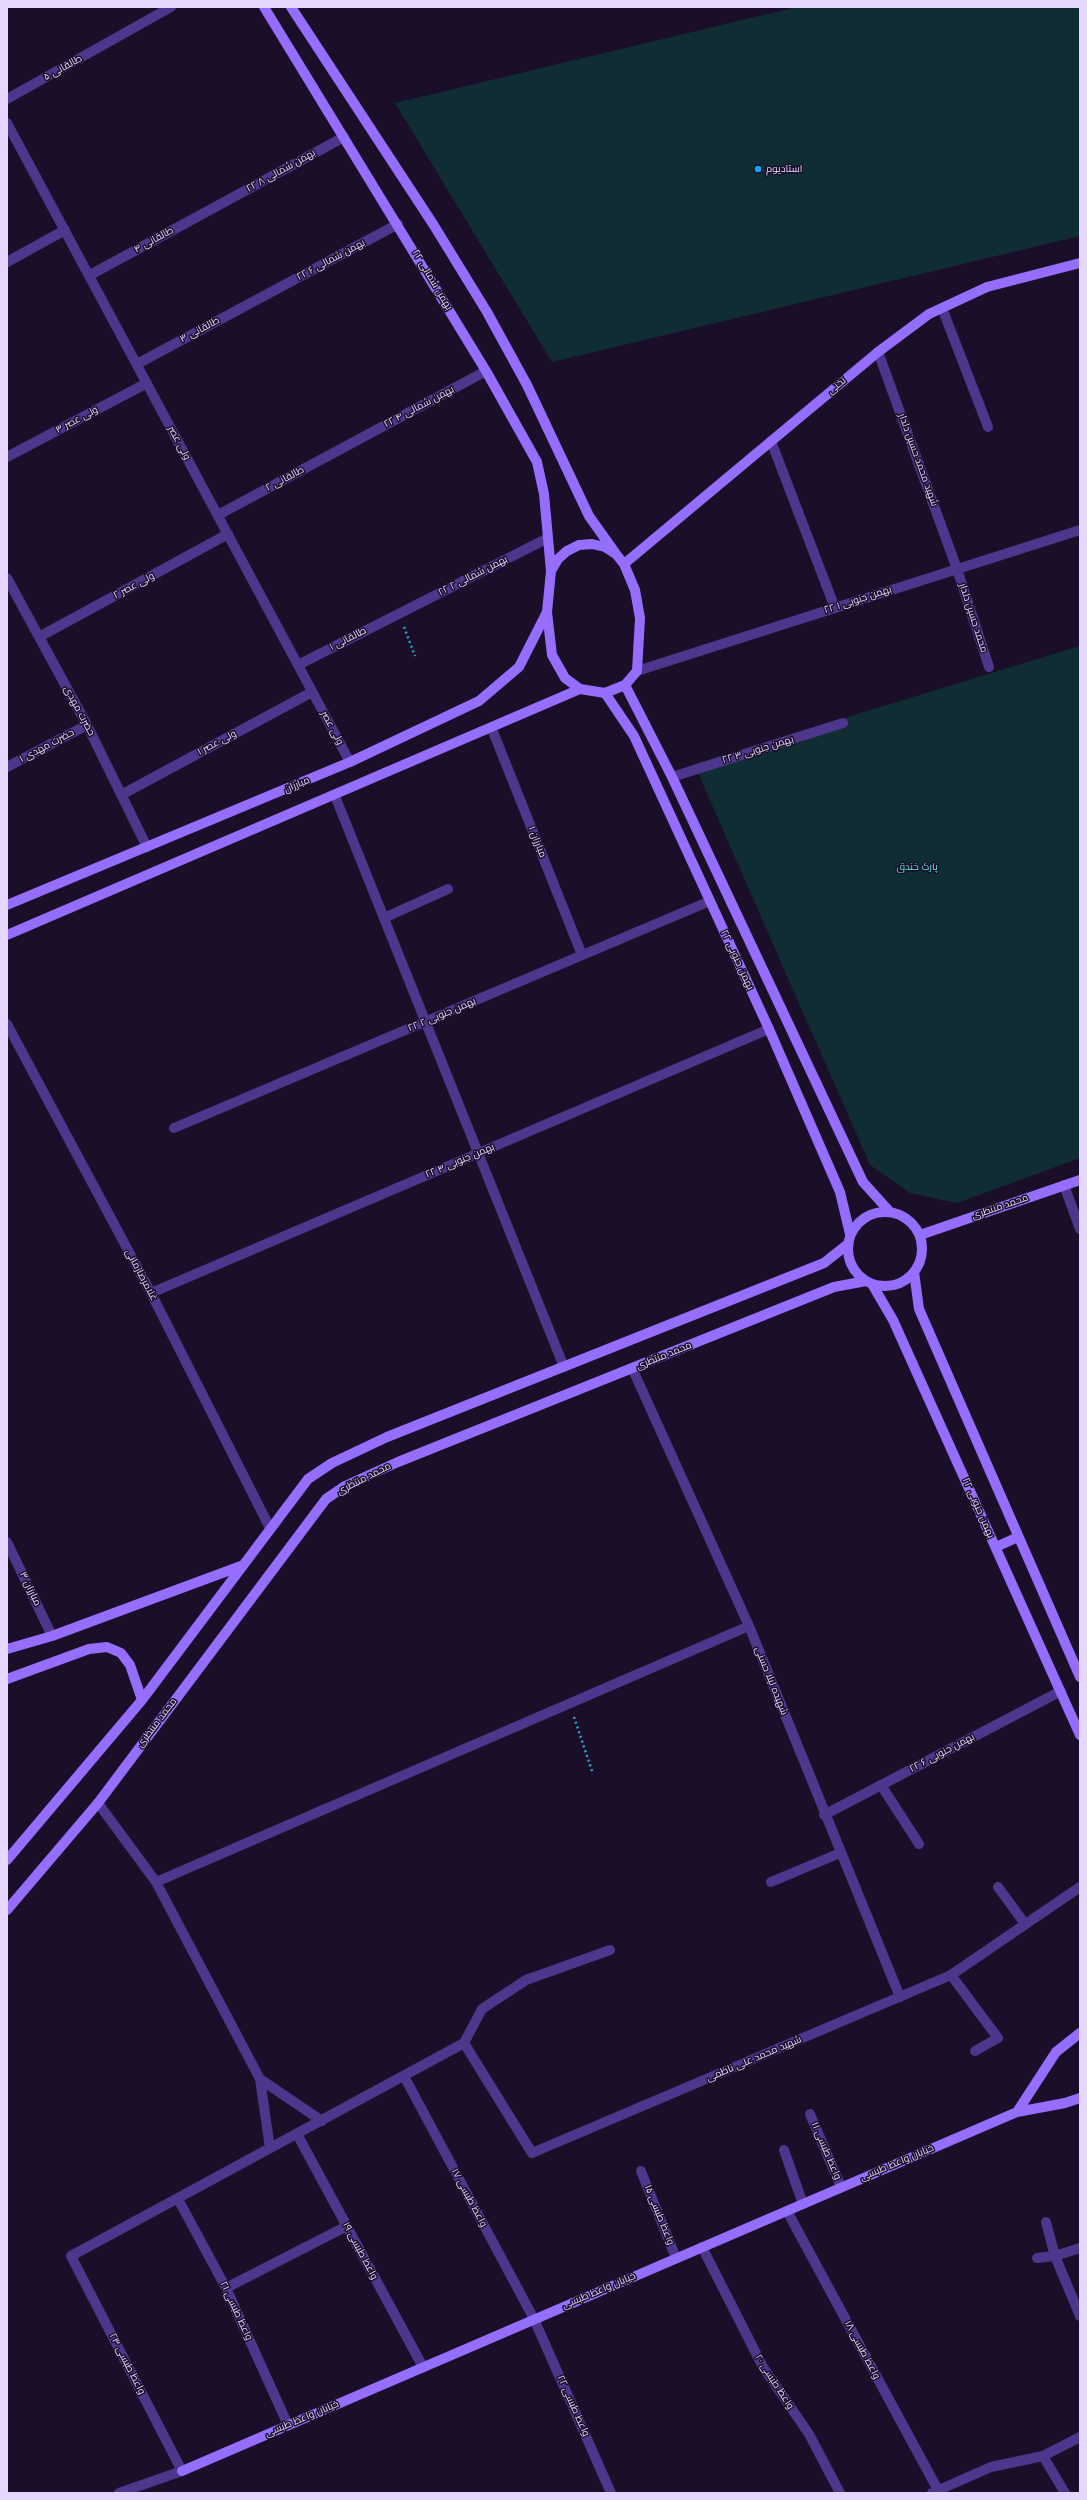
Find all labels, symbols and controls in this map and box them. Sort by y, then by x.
street label: طالقانی ۵ [42,53,84,83]
street label: ۲۲ بهمن شمالی ۸ [244,147,318,195]
place label: استادیوم [766,163,802,175]
marker: استادیوم [753,164,763,174]
street label: طالقانی ۴ [132,224,176,256]
street label: ۲۲ بهمن شمالی ۶ [295,237,367,283]
street label: ۲۲ بهمن شمالی [409,248,455,312]
street label: طالقانی ۳ [178,315,222,345]
street label: تختی [825,375,849,397]
street label: ۲۲ بهمن شمالی ۴ [382,383,456,431]
street label: ولی عصر ۳ [54,404,100,436]
street label: شهید محمد حسین دلدار [896,412,940,508]
street label: ولی عصر [165,424,193,462]
street label: طالقانی ۲ [264,464,306,494]
street label: ۲۲ بهمن شمالی ۲ [436,553,510,599]
street label: ولی عصر ۲ [111,570,157,602]
street label: محمد حسین دلدار [956,582,990,654]
street label: ۲۲ بهمن جنوبی ۱ [823,583,893,617]
street label: طالقانی ۱ [328,625,368,653]
street label: حضرت مهدی [61,684,97,738]
street label: ولی عصر [318,709,346,747]
street label: حضرت مهدی ۱ [18,727,76,765]
street label: ولی عصر ۱ [195,728,239,758]
street label: ۲۲ بهمن جنوبی ۳ [721,733,795,767]
street label: مبارزان [282,774,312,796]
street label: مبارزان ۱ [525,825,549,859]
park label: پارک خندق [896,861,938,873]
street label: ۲۲ بهمن جنوبی [718,928,756,992]
street label: ۲۲ بهمن جنوبی ۲ [406,995,478,1035]
street label: ۲۲ بهمن جنوبی ۴ [424,1141,496,1181]
street label: محمد منتظری [970,1192,1030,1222]
street label: غلامرضازمانی [122,1247,160,1303]
street label: محمد منتظری [634,1339,694,1373]
street label: محمد منتظری [335,1460,393,1498]
street label: ۲۲ بهمن جنوبی [959,1476,997,1540]
street label: مبارزان ۳ [17,1570,43,1608]
street label: شهیده لیلا حسنی [752,1645,790,1717]
street label: محمد منتظری [134,1696,180,1750]
street label: ۲۲ بهمن جنوبی ۶ [907,1731,977,1775]
street label: شهید محمد علی ناظمی [705,2034,803,2084]
street label: واعظ طبسی ۱۱ [808,2120,844,2182]
street label: خیابان واعظ طبسی [858,2142,936,2184]
street label: واعظ طبسی ۱۷ [449,2167,489,2229]
street label: واعظ طبسی ۱۵ [642,2183,676,2247]
street label: واعظ طبسی ۱۹ [340,2220,380,2282]
street label: خیابان واعظ طبسی [560,2270,638,2312]
street label: واعظ طبسی ۲۱ [217,2280,255,2342]
street label: واعظ طبسی ۱۸ [842,2319,882,2381]
street label: واعظ طبسی ۲۳ [106,2331,148,2397]
street label: واعظ طبسی ۲۰ [752,2352,796,2412]
street label: واعظ طبسی ۲۲ [554,2374,592,2438]
street label: خیابان واعظ طبسی [263,2398,341,2440]

